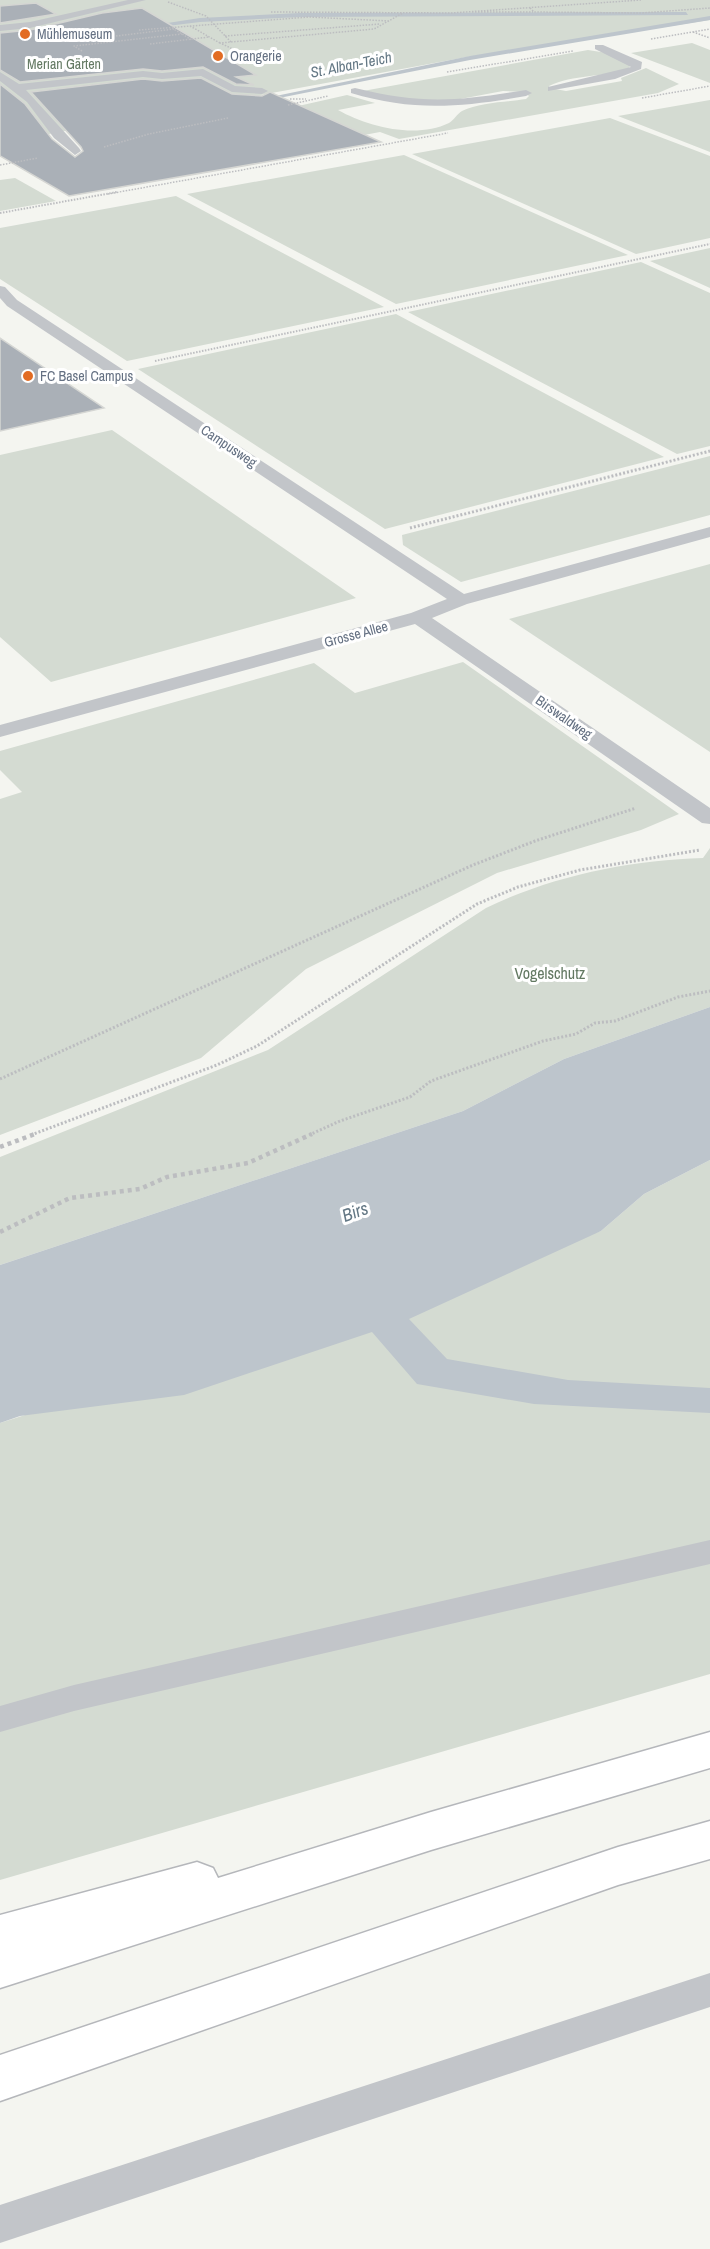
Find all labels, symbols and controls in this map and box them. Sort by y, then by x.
place label: Mühlemuseum [37,25,112,43]
marker: Mühlemuseum [18,27,32,41]
water label: St. Alban-Teich [309,46,393,83]
place label: Orangerie [230,47,282,65]
marker: Orangerie [211,49,225,63]
park label: Merian Gärten [27,55,101,73]
place label: FC Basel Campus [40,367,133,385]
marker: FC Basel Campus [21,369,35,383]
street label: Campusweg [198,421,261,472]
street label: Grosse Allee [322,617,390,651]
street label: Birswaldweg [532,691,596,743]
park label: Vogelschutz [515,962,586,984]
water label: Birs [338,1195,371,1228]

